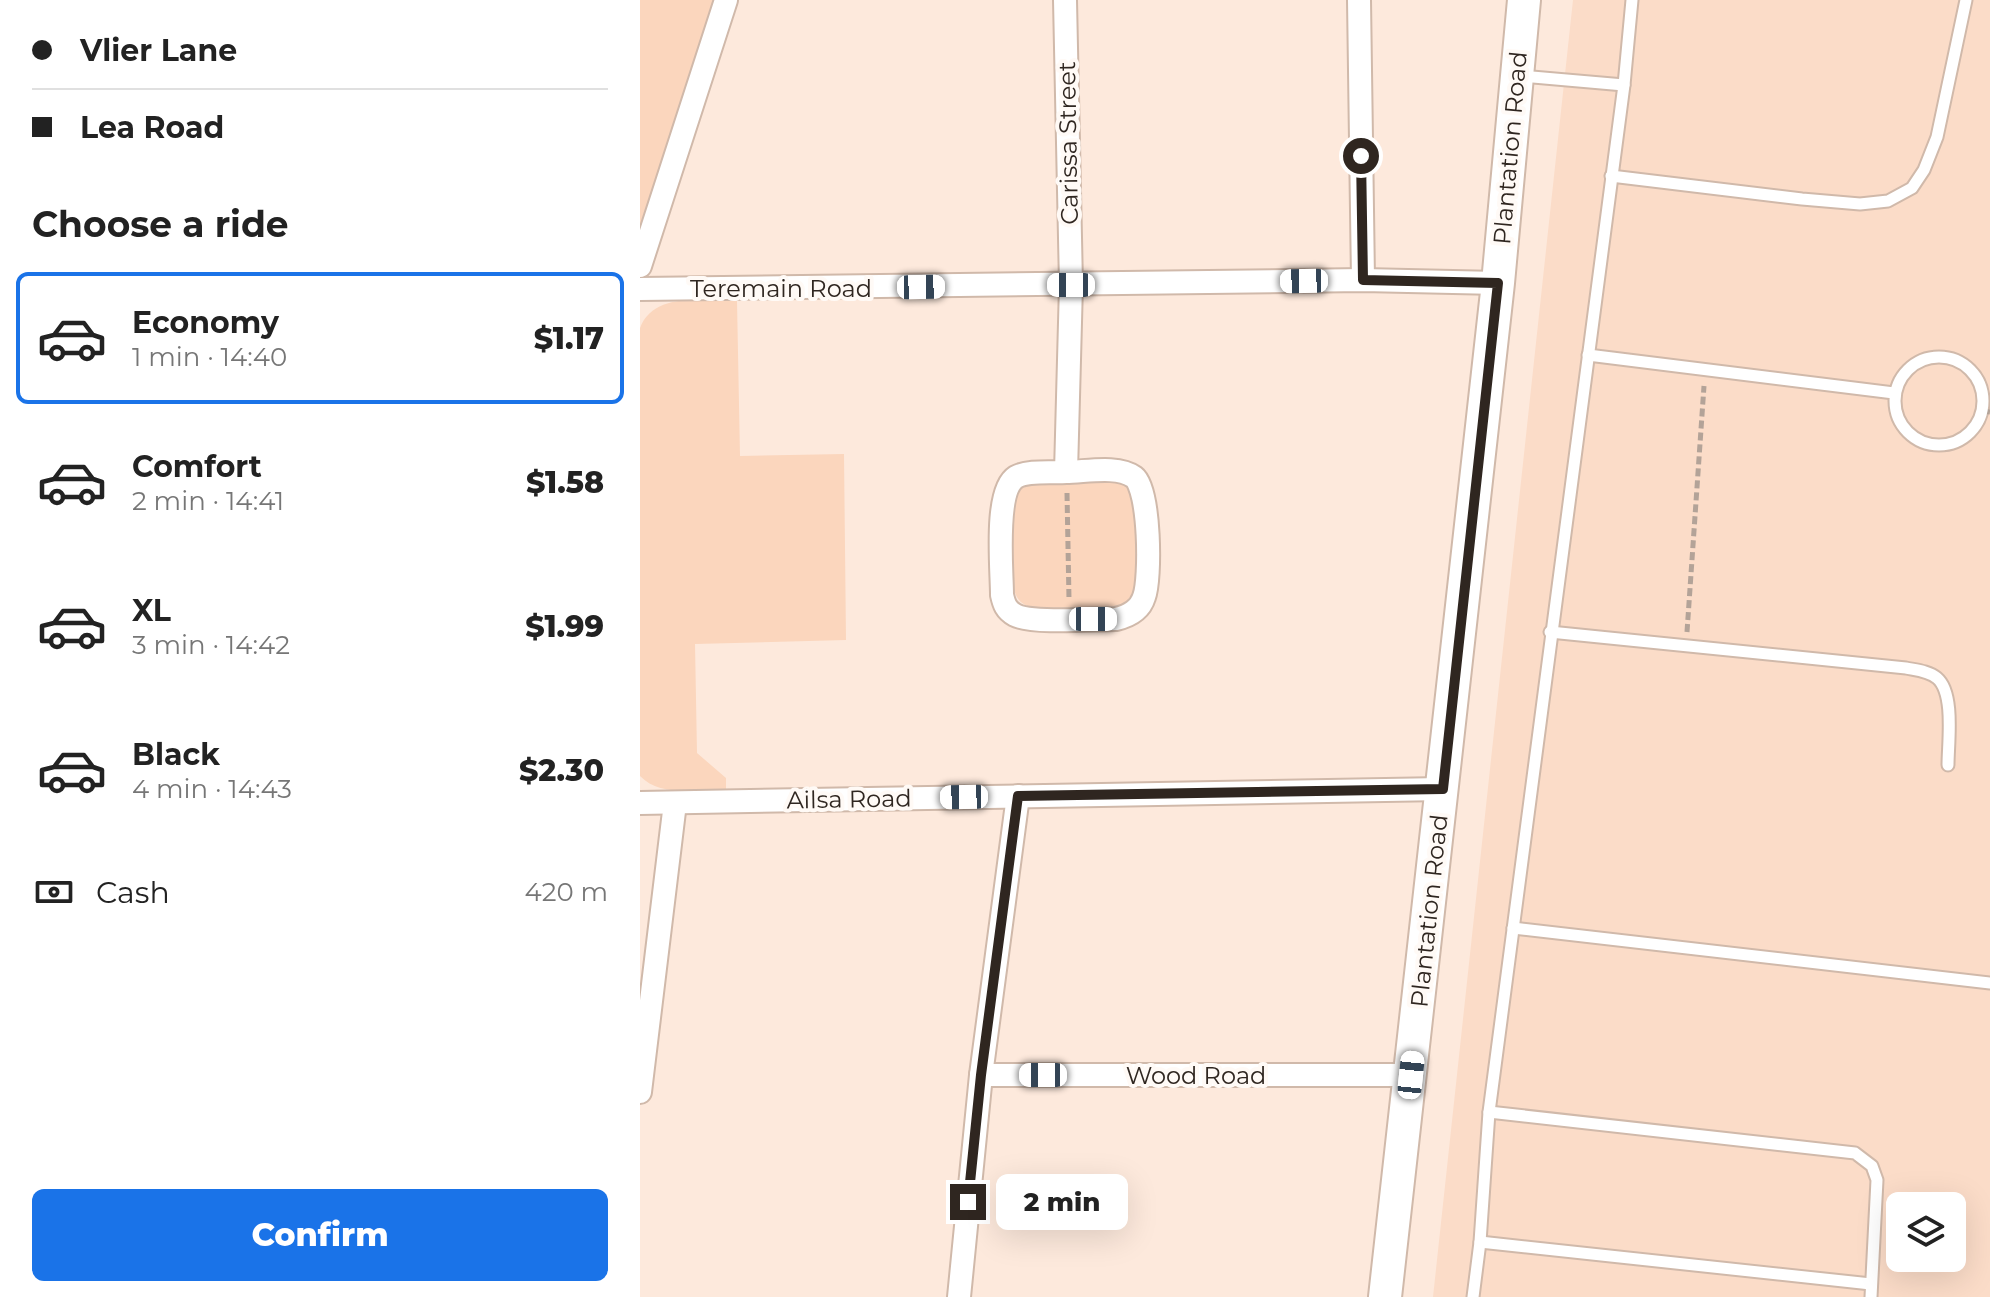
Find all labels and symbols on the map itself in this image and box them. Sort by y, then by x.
street label: Plantation Road [1487,50,1533,246]
street label: Carissa Street [1052,61,1084,225]
route start [1343,138,1379,174]
car [1280,269,1328,293]
car [1047,273,1095,297]
street label: Teremain Road [690,274,872,303]
car [897,275,945,299]
car [1069,607,1117,631]
street label: Ailsa Road [786,783,912,815]
car [940,785,988,809]
street label: Plantation Road [1404,813,1454,1009]
car [1397,1050,1425,1100]
street label: Wood Road [1126,1061,1266,1090]
car [1019,1063,1067,1087]
callout: 2 min [996,1174,1128,1230]
route end [950,1184,986,1220]

